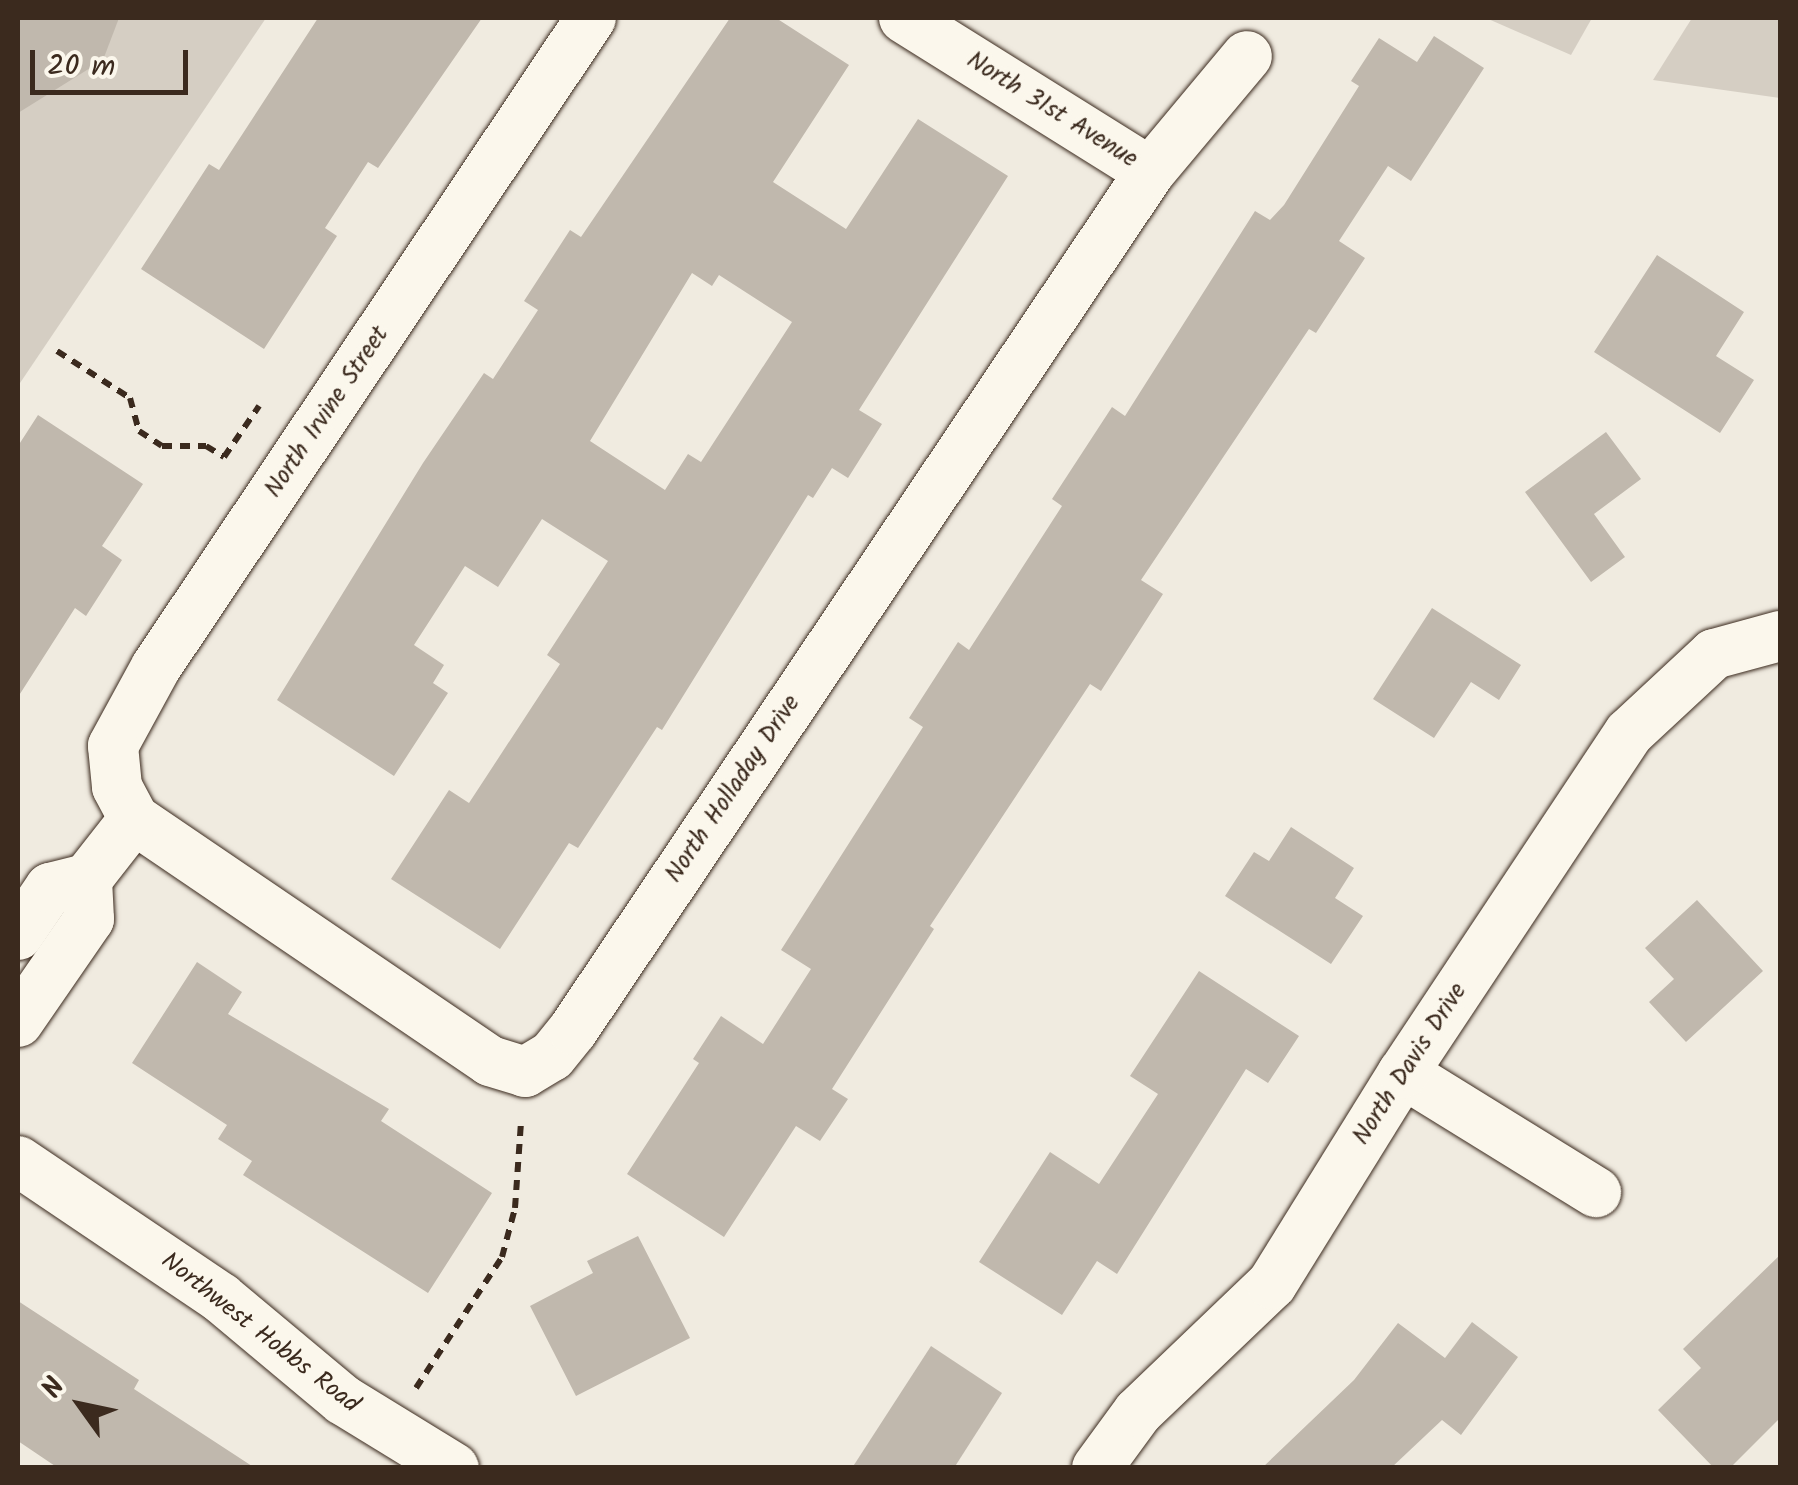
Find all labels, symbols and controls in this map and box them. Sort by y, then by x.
scale bar [35,30,192,92]
text: 20 m [47,43,115,91]
street label: North 31st Avenue [961,45,1143,175]
street label: North Irvine Street [259,321,395,503]
street label: North Holladay Drive [659,690,807,888]
street label: North Davis Drive [1347,977,1473,1151]
street label: Northwest Hobbs Road [155,1246,365,1420]
north arrow [30,1355,130,1455]
text: N [31,1369,78,1408]

